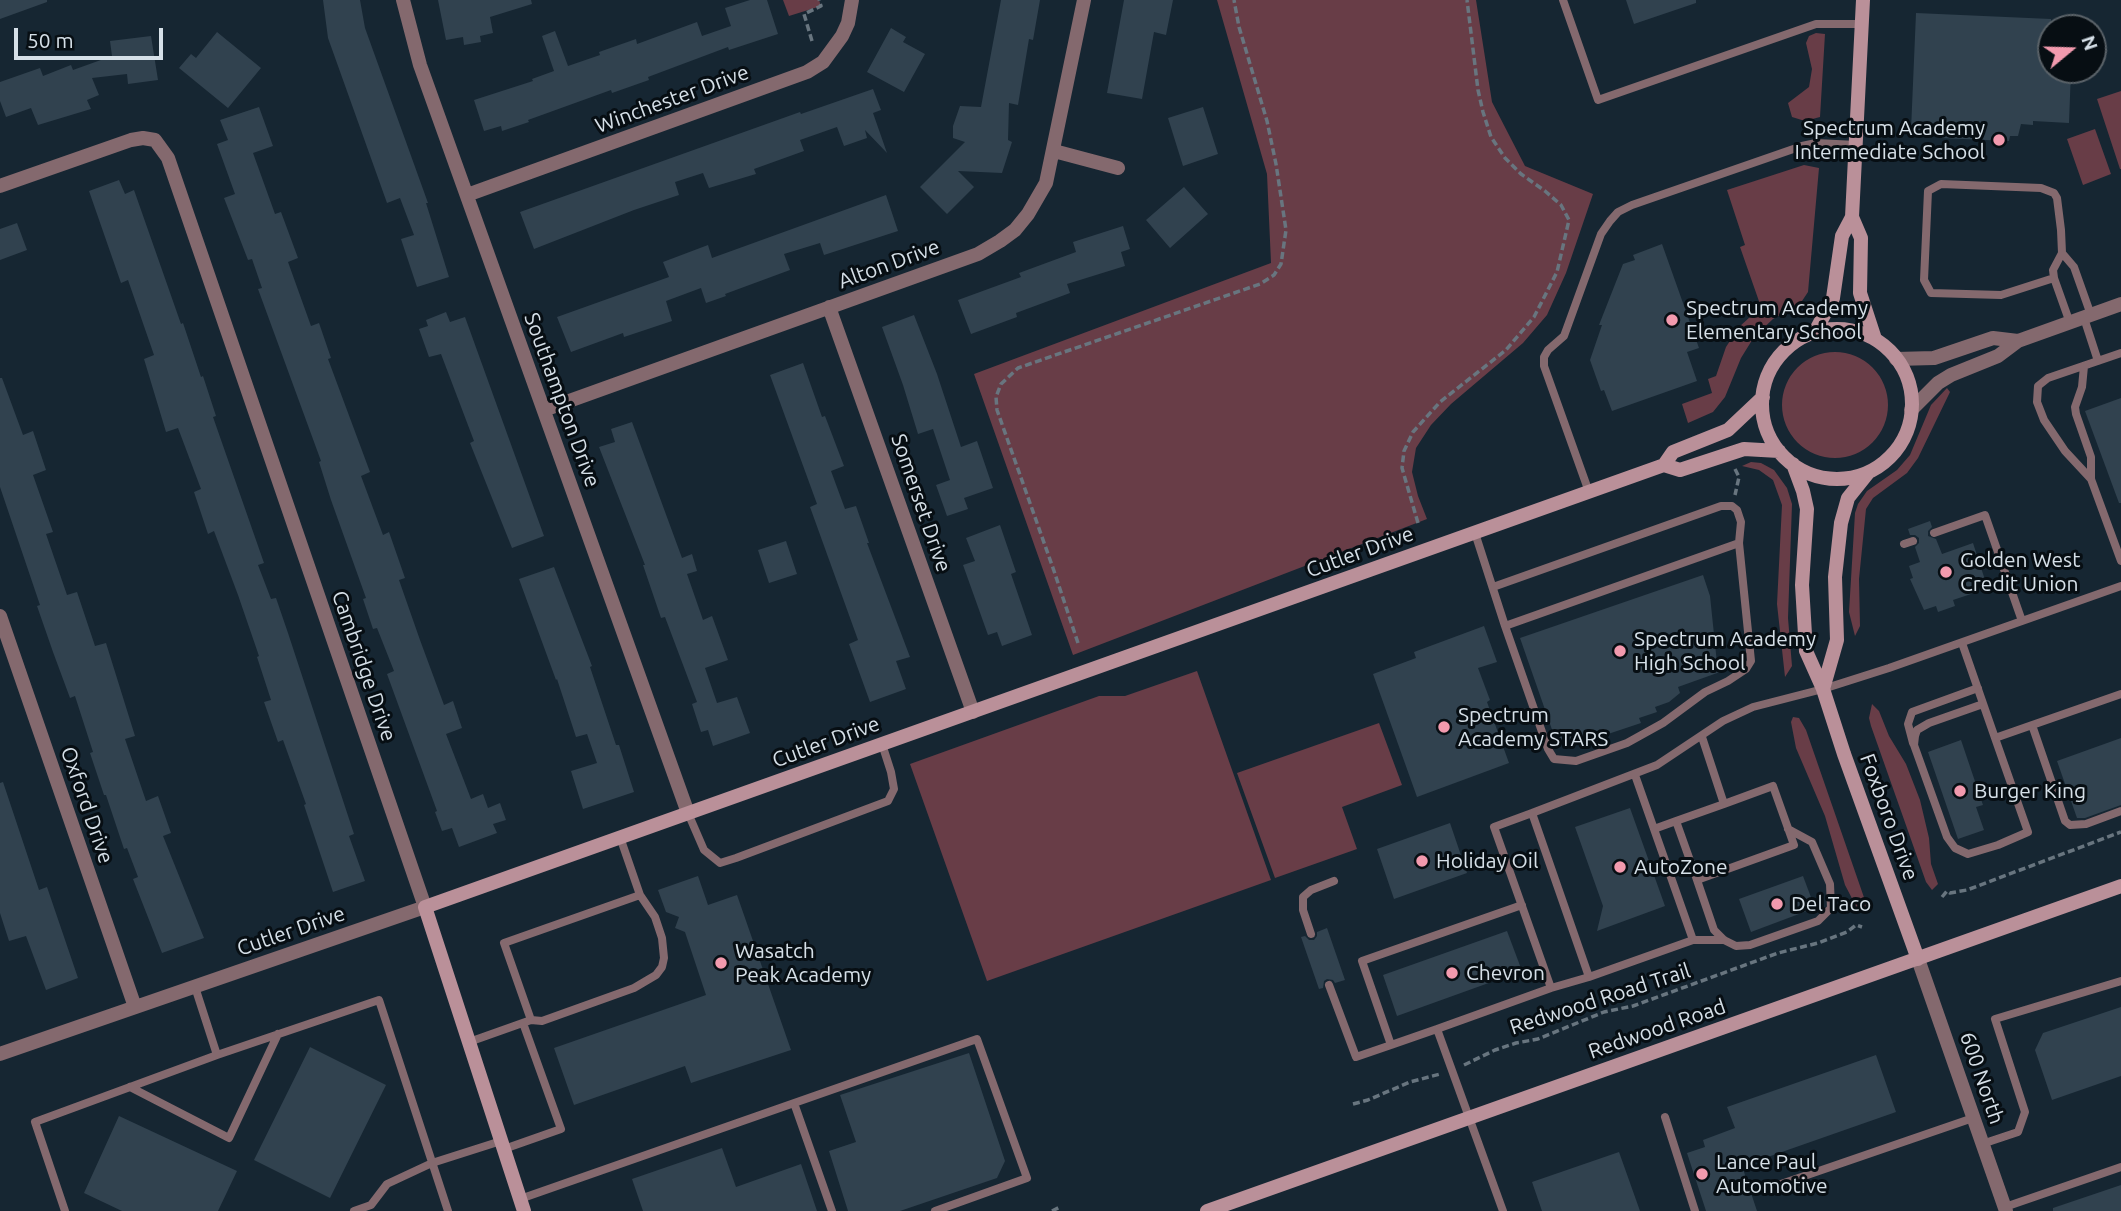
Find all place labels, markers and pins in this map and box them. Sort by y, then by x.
place label: Spectrum Academy Intermediate School [1795,115,1985,165]
marker: Spectrum Academy Intermediate School [1991,132,2007,148]
place label: Spectrum Academy Elementary School [1686,295,1868,345]
marker: Spectrum Academy Elementary School [1664,312,1680,328]
place label: Golden West Credit Union [1960,547,2080,597]
marker: Golden West Credit Union [1938,564,1954,580]
place label: Spectrum Academy High School [1634,626,1816,676]
marker: Spectrum Academy High School [1612,643,1628,659]
place label: Spectrum Academy STARS [1458,702,1608,752]
marker: Spectrum Academy STARS [1436,719,1452,735]
place label: Burger King [1974,778,2086,804]
marker: Burger King [1952,783,1968,799]
place label: Holiday Oil [1436,848,1538,874]
marker: Holiday Oil [1414,853,1430,869]
place label: AutoZone [1634,854,1728,880]
marker: AutoZone [1612,859,1628,875]
place label: Del Taco [1791,891,1871,917]
marker: Del Taco [1769,896,1785,912]
place label: Wasatch Peak Academy [735,938,871,988]
marker: Wasatch Peak Academy [713,955,729,971]
place label: Chevron [1466,960,1545,986]
marker: Chevron [1444,965,1460,981]
place label: Lance Paul Automotive [1716,1149,1828,1199]
marker: Lance Paul Automotive [1694,1166,1710,1182]

